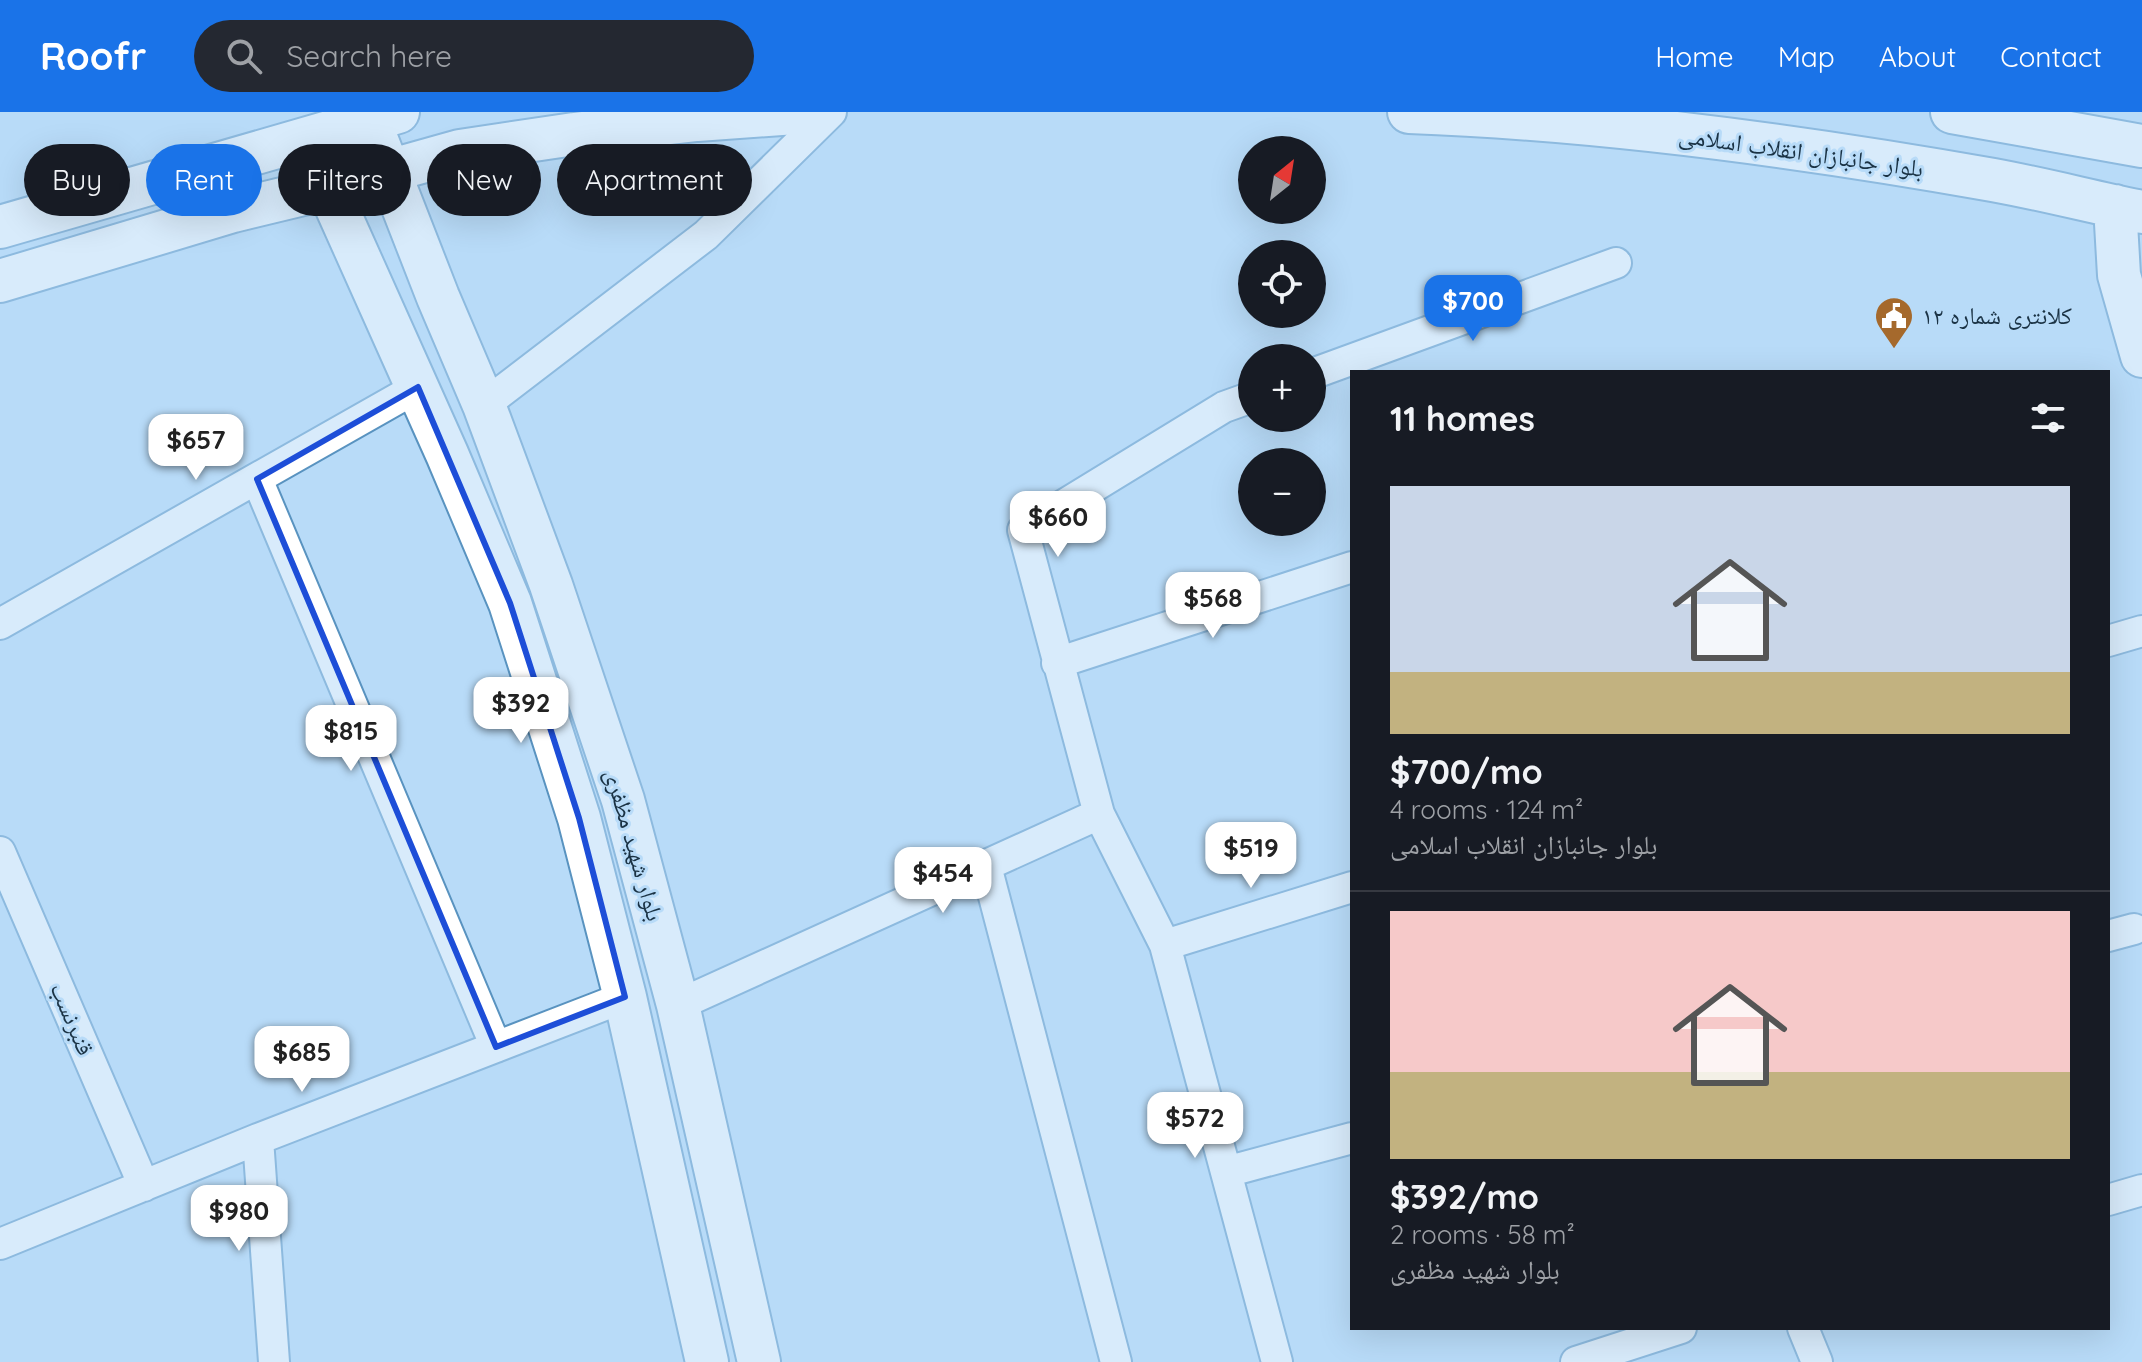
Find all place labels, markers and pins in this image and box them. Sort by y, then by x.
pin: $700 [1426,275,1520,343]
public building icon: کلانتری شماره ۱۲ [1873,295,1915,350]
place label: کلانتری شماره ۱۲ [1922,300,2072,330]
pin: $657 [149,414,243,482]
pin: $660 [1011,491,1105,559]
pin: $568 [1166,572,1260,640]
pin: $392 [474,677,568,745]
pin: $815 [304,705,398,773]
pin: $519 [1204,822,1298,890]
pin: $454 [896,847,990,915]
pin: $685 [255,1026,349,1094]
pin: $572 [1148,1092,1242,1160]
pin: $980 [192,1185,286,1253]

